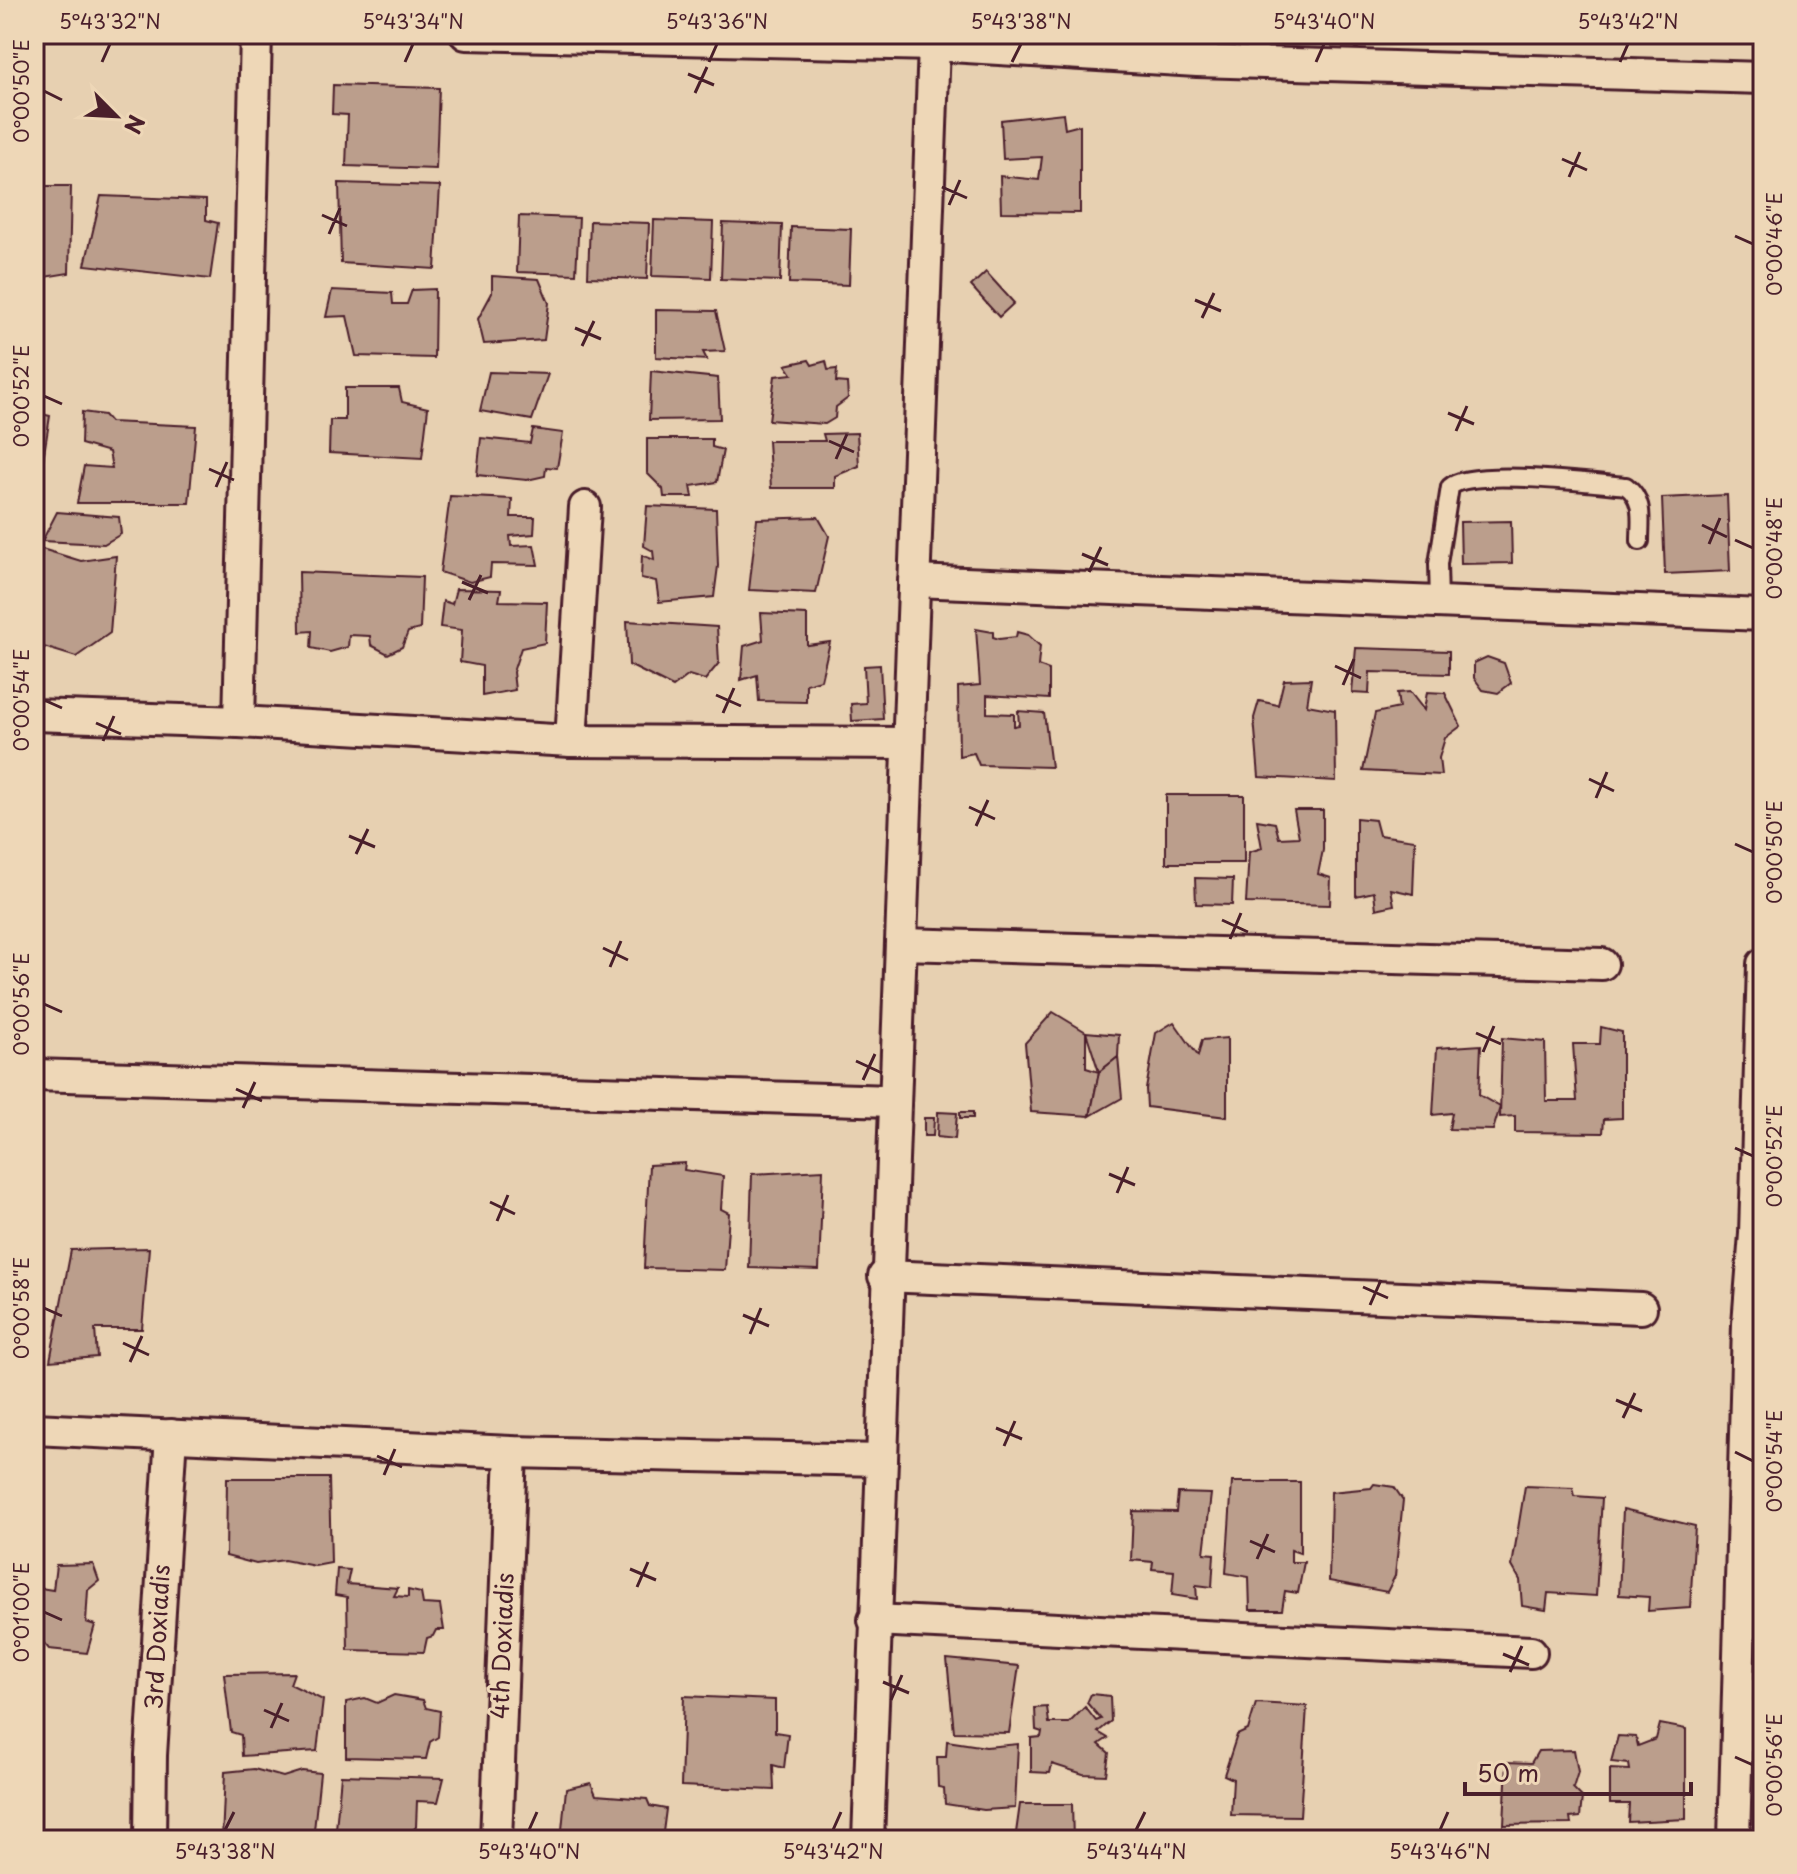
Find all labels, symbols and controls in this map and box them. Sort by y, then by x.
text: 5°43'32"N [59,6,161,36]
text: 5°43'34"N [362,6,464,36]
text: 5°43'36"N [666,6,768,36]
text: 5°43'38"N [970,6,1072,36]
text: 5°43'40"N [1273,6,1375,36]
text: 5°43'42"N [1577,6,1679,36]
text: 0°00'50"E [6,39,36,143]
north arrow [76,76,156,156]
text: N [117,110,154,139]
text: 0°00'46"E [1759,192,1789,296]
text: 0°00'52"E [6,344,36,448]
text: 0°00'48"E [1759,497,1789,599]
text: 0°00'54"E [6,649,36,751]
text: 0°00'50"E [1759,800,1789,904]
text: 0°00'56"E [6,952,36,1056]
text: 0°00'52"E [1759,1104,1789,1208]
text: 0°00'58"E [6,1257,36,1359]
text: 0°00'54"E [1759,1410,1789,1512]
text: 0°01'00"E [6,1562,36,1662]
street label: 3rd Doxiadis [134,1563,178,1710]
street label: 4th Doxiadis [480,1572,522,1720]
text: 0°00'56"E [1759,1713,1789,1817]
scale bar [1465,1746,1691,1796]
text: 50 m [1477,1754,1539,1790]
text: 5°43'38"N [174,1836,276,1866]
text: 5°43'40"N [478,1836,580,1866]
text: 5°43'42"N [782,1836,884,1866]
text: 5°43'44"N [1085,1836,1187,1866]
text: 5°43'46"N [1389,1836,1491,1866]

